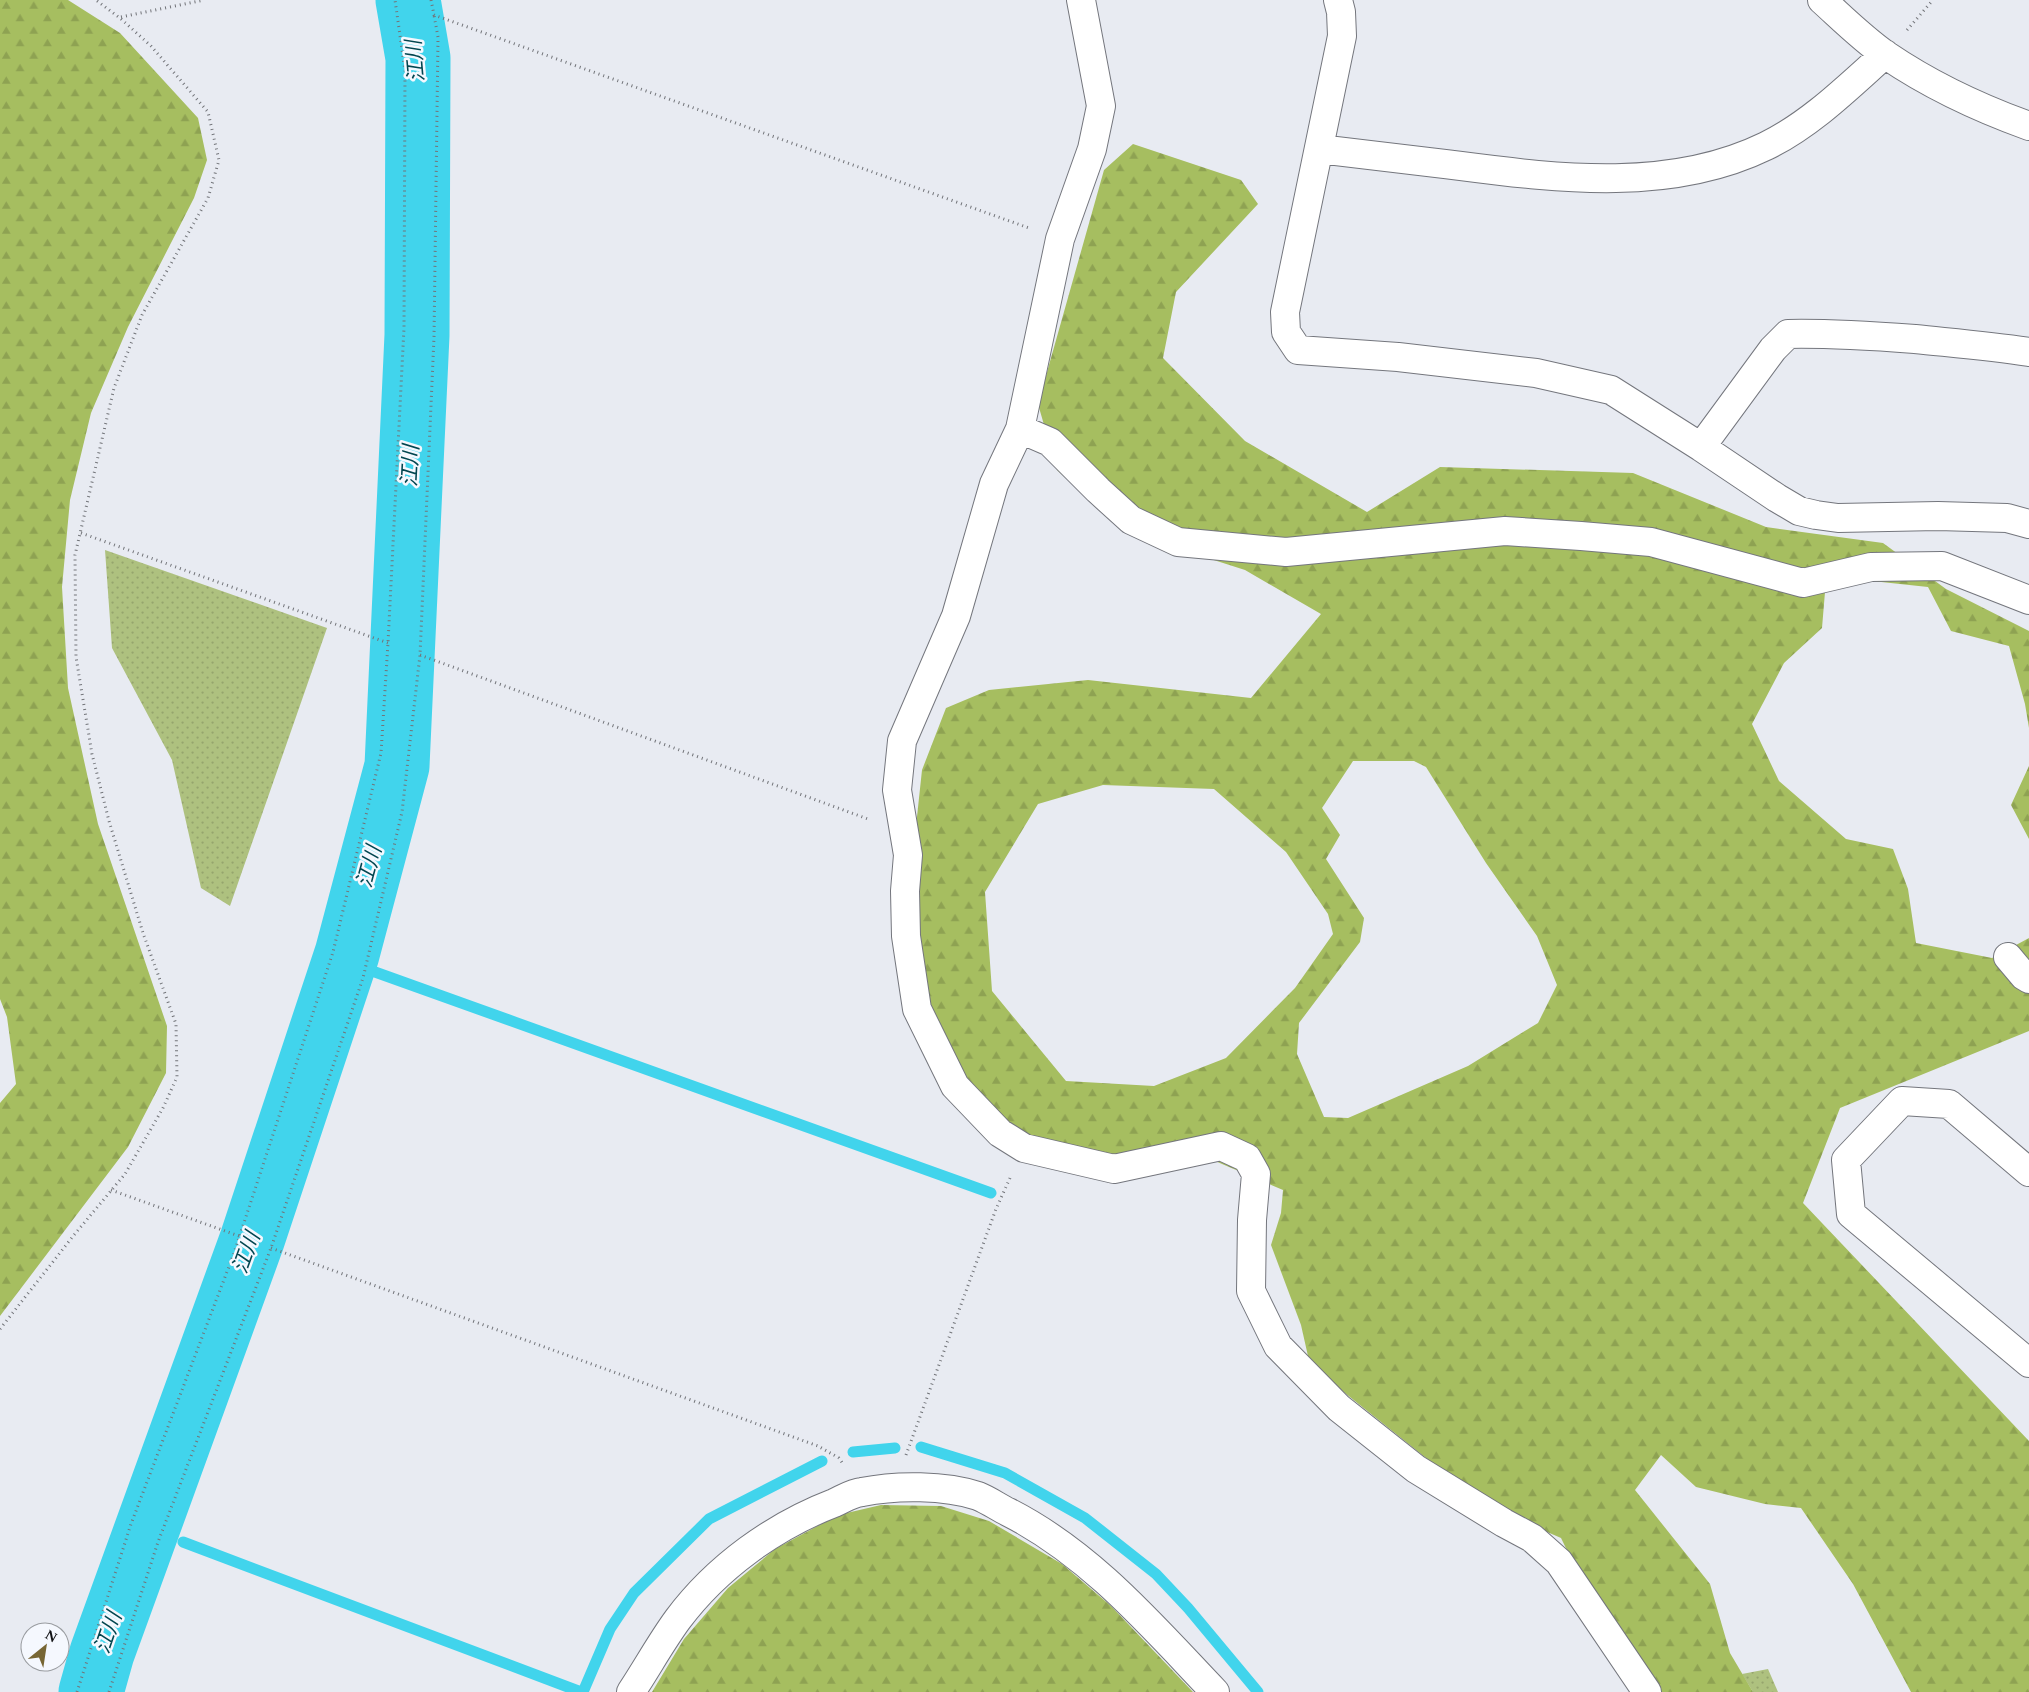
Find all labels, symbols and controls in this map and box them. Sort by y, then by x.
water label: 江川 [398,37,434,83]
water label: 江川 [394,442,428,488]
water label: 江川 [349,841,391,891]
water label: 江川 [225,1226,270,1278]
water label: 江川 [87,1606,132,1658]
north arrow [20,1622,70,1672]
text: N [41,1624,61,1648]

